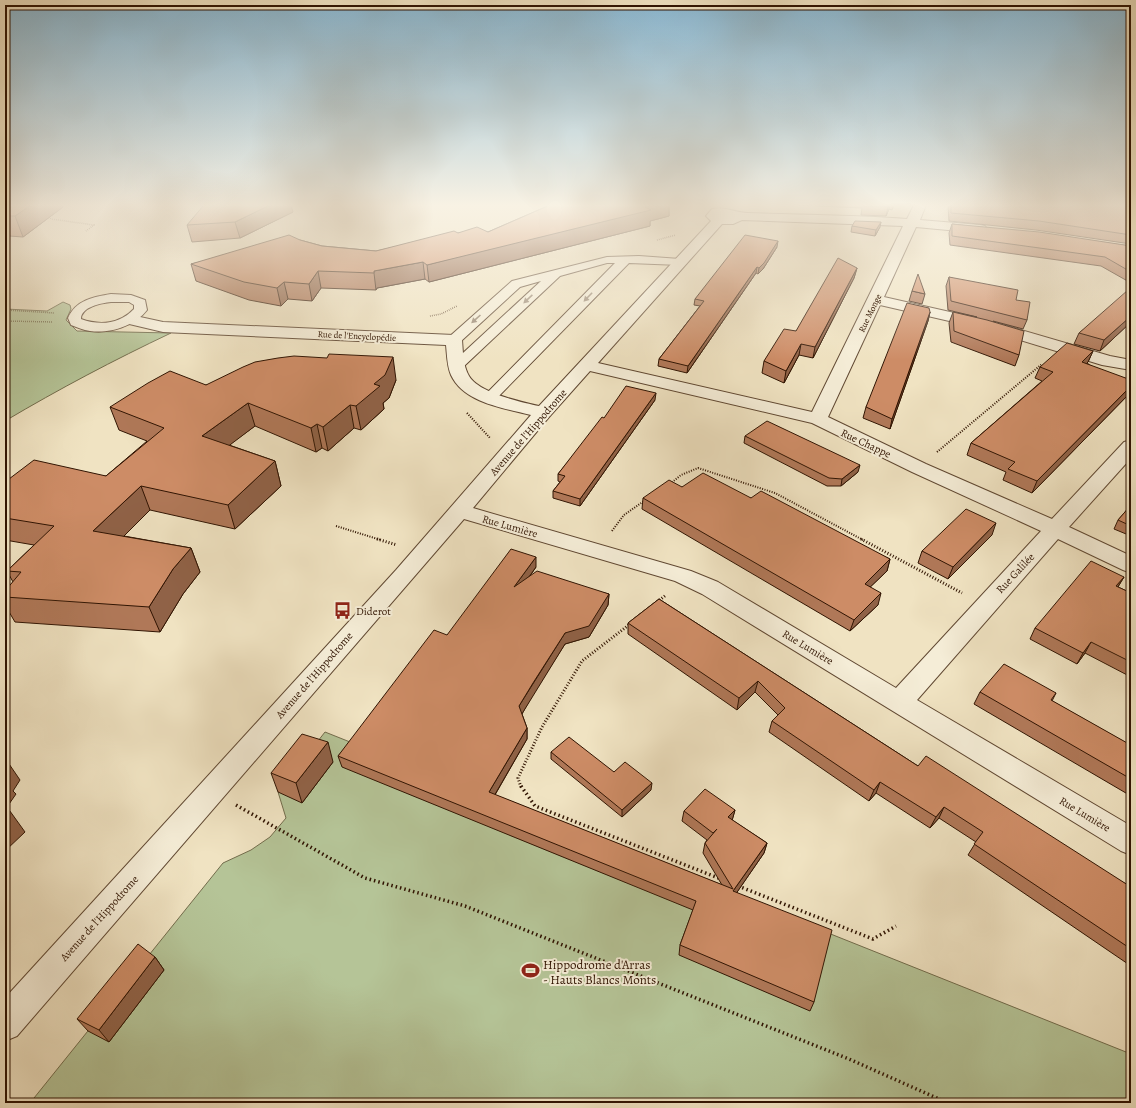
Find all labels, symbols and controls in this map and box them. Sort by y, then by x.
one-way arrow [583,292,593,302]
street label: Rue Monge [856,292,884,334]
one-way arrow [523,294,533,304]
one-way arrow [471,314,481,323]
street label: Rue de l'Encyclopédie [317,328,397,344]
street label: Avenue de l'Hippodrome [486,386,570,480]
street label: Rue Chappe [838,425,893,462]
street label: Rue Lumière [480,511,539,542]
street label: Rue Galilée [993,550,1038,597]
bus stop icon: Diderot [333,601,353,621]
place label: Diderot [356,604,391,619]
street label: Rue Lumière [779,626,836,669]
street label: Avenue de l'Hippodrome [272,629,356,723]
street label: Rue Lumière [1056,793,1113,836]
street label: Avenue de l'Hippodrome [56,872,142,965]
place label: Hippodrome d'Arras - Hauts Blancs Monts [543,956,656,988]
sports icon: Hippodrome d'Arras - Hauts Blancs Monts [520,961,540,981]

